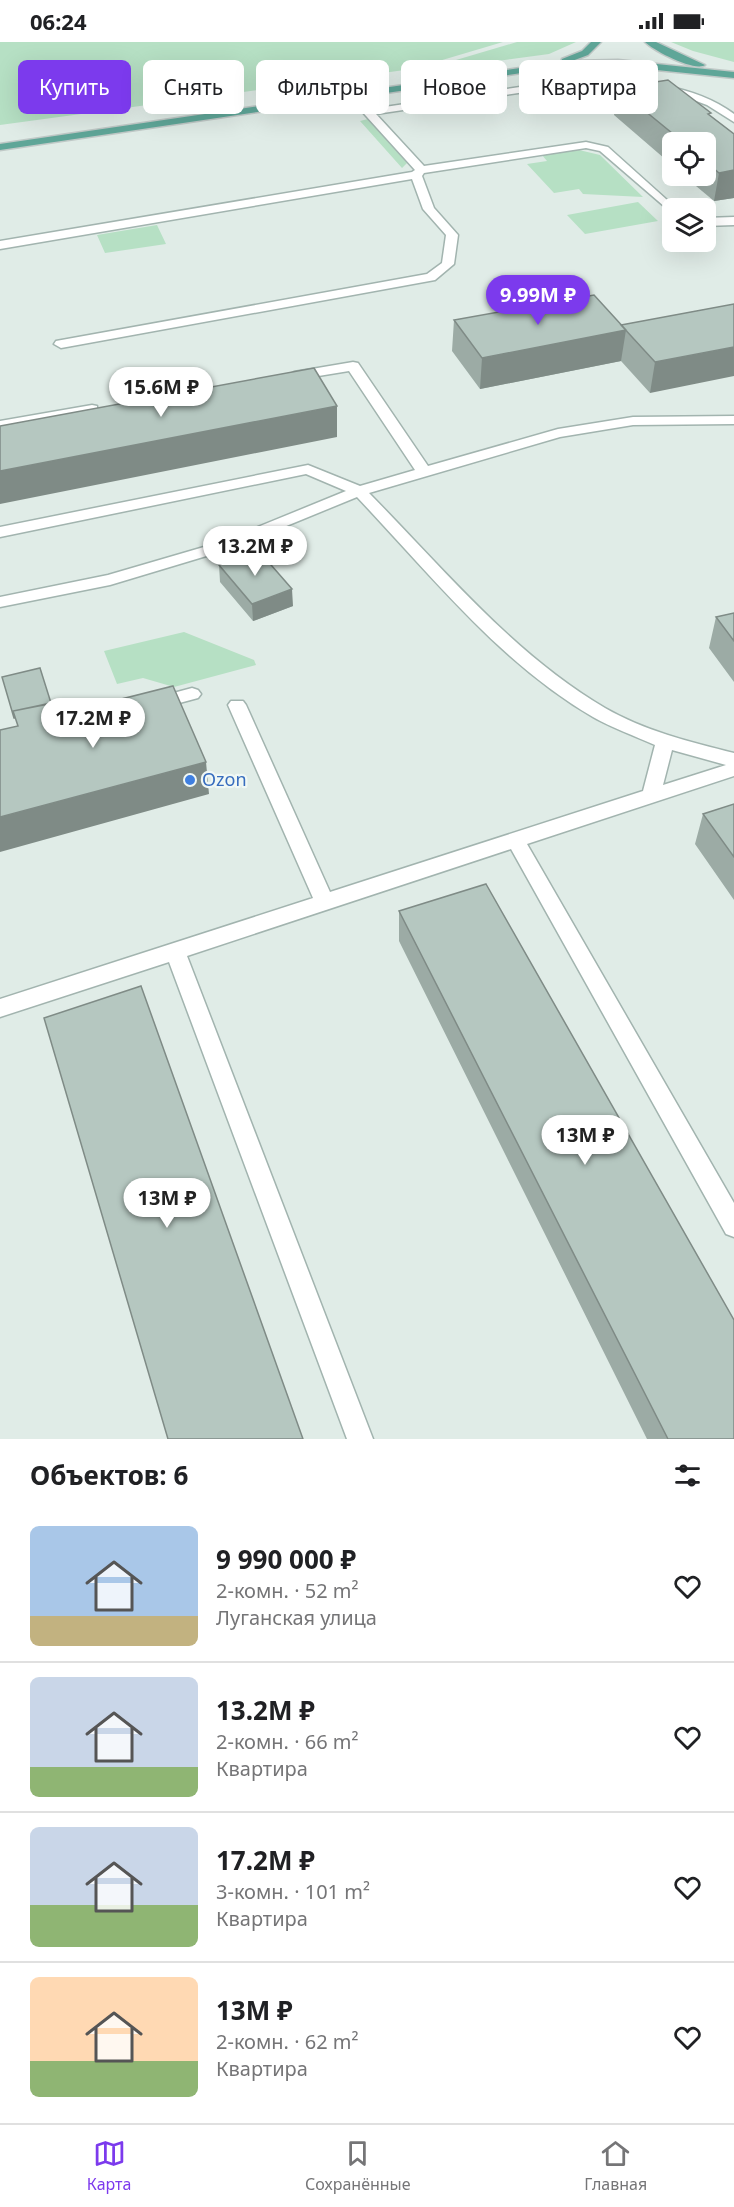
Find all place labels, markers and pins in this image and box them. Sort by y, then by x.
pin: 9.99M ₽ [483,275,593,326]
pin: 15.6M ₽ [106,367,216,418]
pin: 13.2M ₽ [200,526,310,577]
pin: 17.2M ₽ [38,698,148,749]
place label: Ozon [202,767,247,791]
marker: Ozon [183,773,197,787]
pin: 13M ₽ [543,1115,627,1166]
pin: 13M ₽ [125,1178,209,1229]

